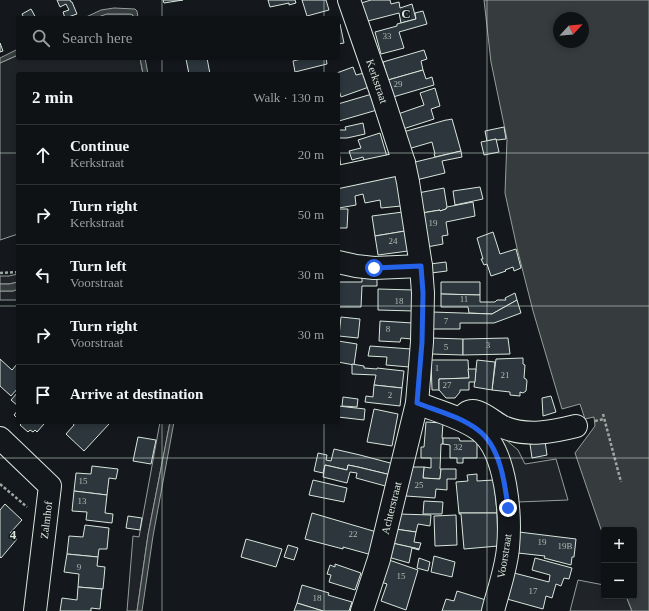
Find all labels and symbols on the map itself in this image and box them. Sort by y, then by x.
text: C [401,6,411,21]
north arrow [553,12,589,48]
house number: 33 [383,31,392,41]
street label: Kerkstraat [364,58,390,105]
house number: 29 [394,79,403,89]
house number: 19 [429,218,438,228]
house number: 24 [389,236,398,246]
route start [365,259,383,277]
house number: 11 [460,294,468,304]
house number: 18 [395,296,404,306]
house number: 7 [444,316,449,326]
house number: 8 [386,324,391,334]
house number: 3 [486,340,491,350]
house number: 5 [444,342,449,352]
house number: 1 [435,363,439,373]
house number: 21 [501,370,510,380]
house number: 27 [443,380,452,390]
house number: 2 [388,390,392,400]
house number: 32 [454,442,463,452]
house number: 15 [79,476,88,486]
street label: Achterstraat [379,480,403,536]
house number: 25 [415,480,424,490]
house number: 13 [78,496,87,506]
route end [499,499,517,517]
street label: Zalmhof [38,500,54,540]
text: 4 [10,527,17,542]
house number: 22 [349,529,358,539]
street label: Voorstraat [495,533,513,579]
house number: 19 [538,537,547,547]
house number: 19B [557,541,573,551]
house number: 9 [77,562,82,572]
house number: 15 [397,571,406,581]
house number: 17 [529,586,538,596]
house number: 18 [313,593,322,603]

